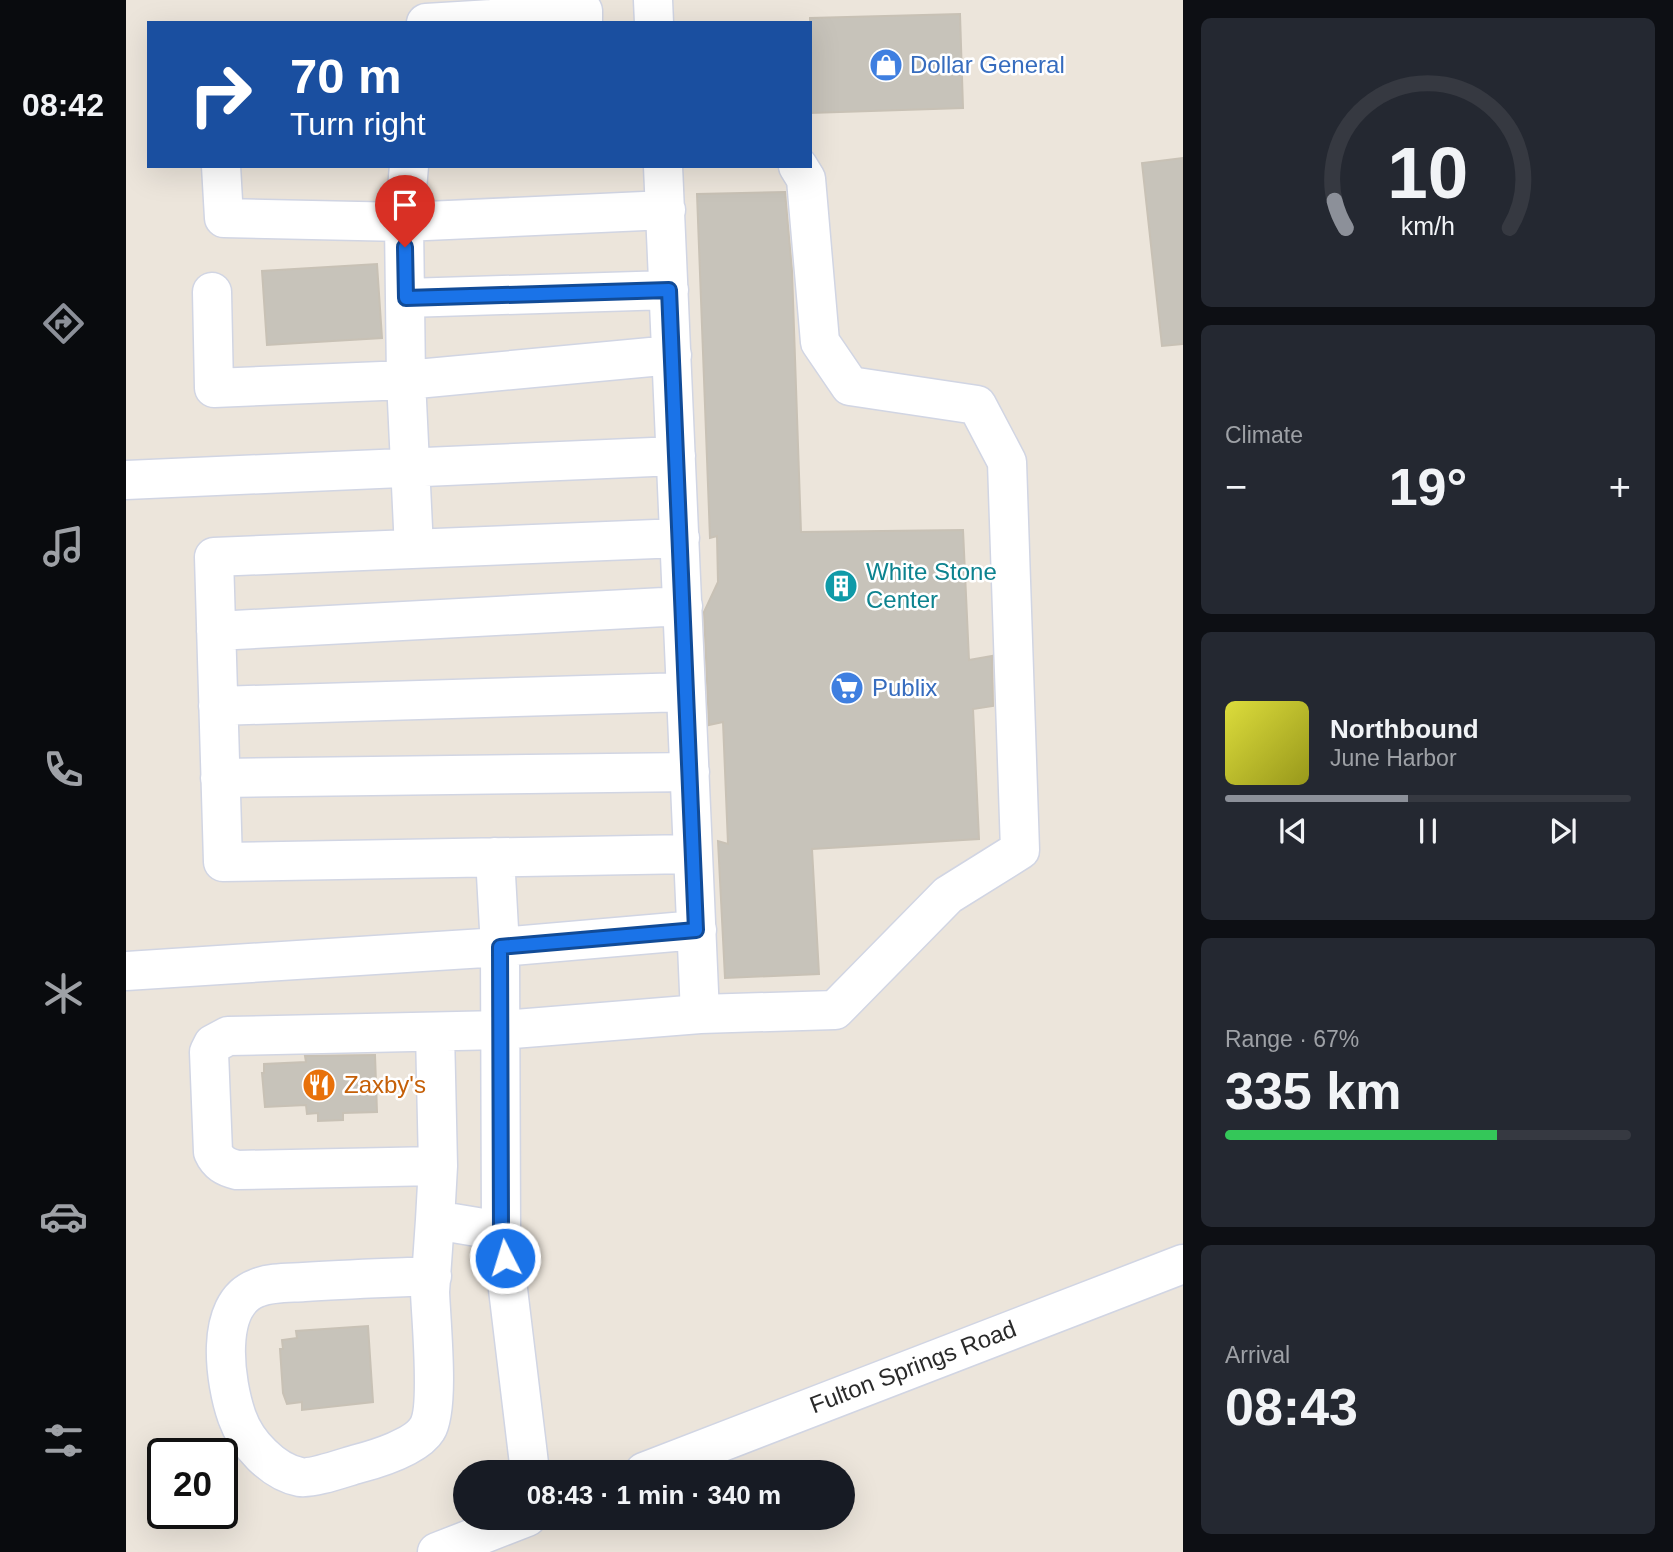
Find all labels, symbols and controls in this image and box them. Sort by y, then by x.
shop icon: Dollar General [867,46,905,84]
icon: right [175,49,266,140]
text: 70 m [290,49,402,103]
place label: Dollar General [910,51,1065,78]
text: 08:42 [22,87,104,123]
text: Turn right [290,106,426,142]
text: 10 [1388,133,1468,214]
pin [375,175,435,247]
icon: arrive [386,186,424,224]
text: km/h [1401,212,1455,240]
icon: directions [39,299,88,348]
text: Climate [1225,422,1303,448]
text: 19° [1389,458,1467,516]
text: − [1225,466,1247,508]
text: + [1609,466,1631,508]
icon: music [39,522,88,571]
place label: White Stone Center [866,558,997,613]
building icon: White Stone Center [822,567,860,605]
supermarket icon: Publix [828,669,866,707]
place label: Publix [872,674,937,701]
text: Northbound [1330,714,1479,744]
icon: phone [39,745,88,794]
text: June Harbor [1330,745,1457,771]
icon: previous [1274,812,1312,850]
icon: pause [1409,812,1447,850]
icon: next [1544,812,1582,850]
icon: climate [39,969,88,1018]
text: Range · 67% [1225,1026,1359,1052]
text: 335 km [1225,1062,1401,1120]
restaurant icon: Zaxby's [300,1066,338,1104]
place label: Zaxby's [344,1071,426,1098]
icon: car [39,1192,88,1241]
position arrow [468,1221,542,1295]
street label: Fulton Springs Road [806,1315,1020,1418]
text: Arrival [1225,1342,1290,1368]
text: 08:43 [1225,1378,1358,1436]
icon: filters [39,1416,88,1465]
speed limit sign: 20 [147,1438,238,1529]
text: 08:43 · 1 min · 340 m [527,1480,781,1510]

